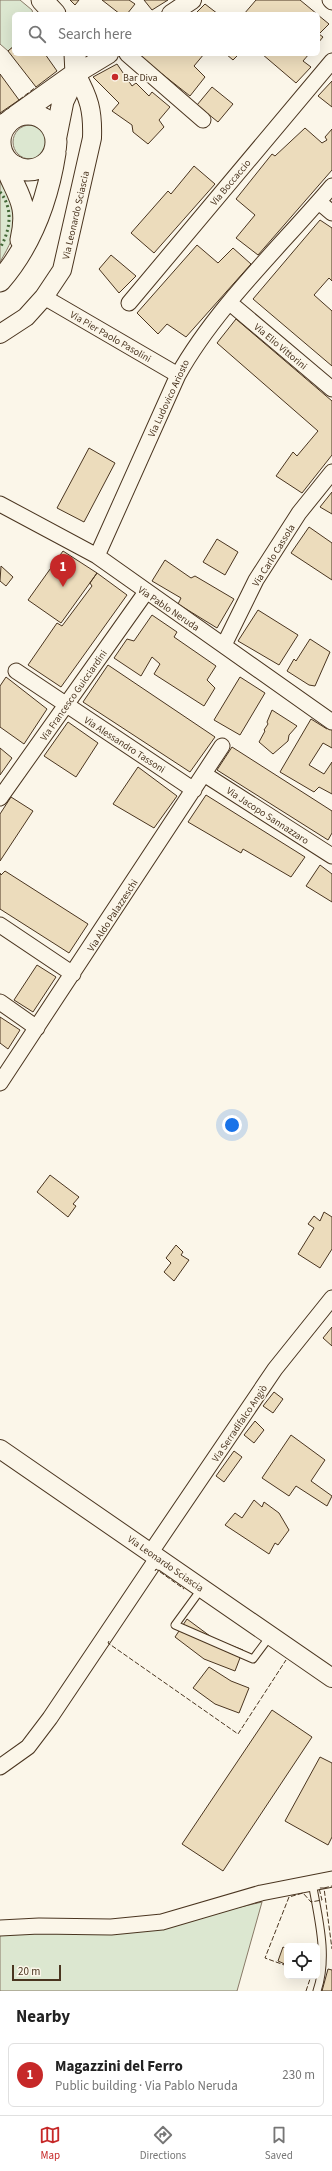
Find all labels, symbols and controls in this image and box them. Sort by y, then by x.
search box [12,12,320,56]
icon: search [26,23,48,45]
text: Search here [58,24,132,45]
place label: Bar Diva [123,71,158,85]
marker: Bar Diva [110,72,120,82]
street label: Via Boccaccio [207,156,254,209]
street label: Via Leonardo Sciascia [59,170,93,261]
street label: Via Pier Paolo Pasolini [67,308,154,366]
street label: Via Elio Vittorini [251,320,310,373]
street label: Via Ludovico Ariosto [145,357,193,439]
street label: Via Carlo Cassola [249,522,299,589]
pin: 1 [50,554,76,587]
street label: Via Pablo Neruda [135,583,202,635]
street label: Via Francesco Guicciardini [37,647,111,744]
street label: Via Alessandro Tassoni [81,713,168,776]
street label: Via Jacopo Sannazzaro [224,784,311,848]
street label: Via Aldo Palazzeschi [84,877,141,954]
your location [222,1115,242,1135]
street label: Via Serradifalco Angiò [209,1382,271,1465]
street label: Via Leonardo Sciascia [124,1532,206,1595]
map controls [284,1943,320,1979]
button: locate [284,1943,320,1979]
scale bar [12,1963,61,1982]
text: 20 m [18,1964,40,1979]
text: Nearby [16,2005,70,2029]
text: Magazzini del Ferro [55,2056,183,2077]
text: 1 [27,2066,33,2084]
text: 230 m [282,2066,315,2084]
text: Public building · Via Pablo Neruda [55,2077,238,2095]
tab: Map [39,2124,61,2163]
tab: Directions [140,2124,186,2163]
tab: Saved [265,2124,293,2163]

